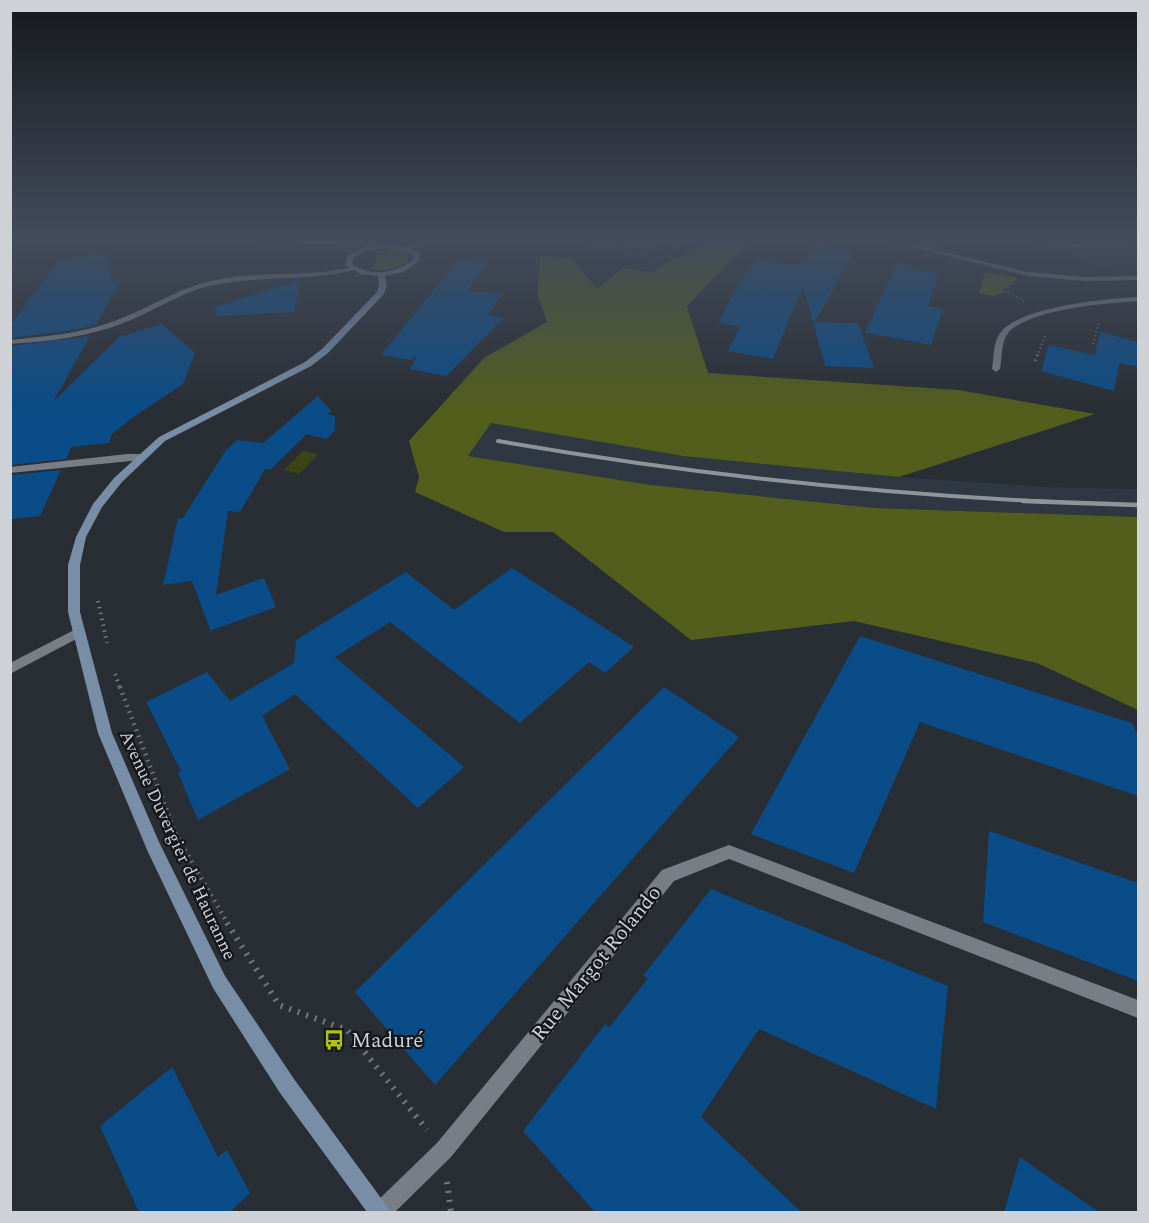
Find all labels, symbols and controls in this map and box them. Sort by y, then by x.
street label: Avenue Duvergier de Hauranne [112,726,243,965]
street label: Rue Margot Rolando [524,879,670,1048]
place label: Maduré [351,1025,423,1057]
bus stop icon: Maduré [322,1028,346,1052]

